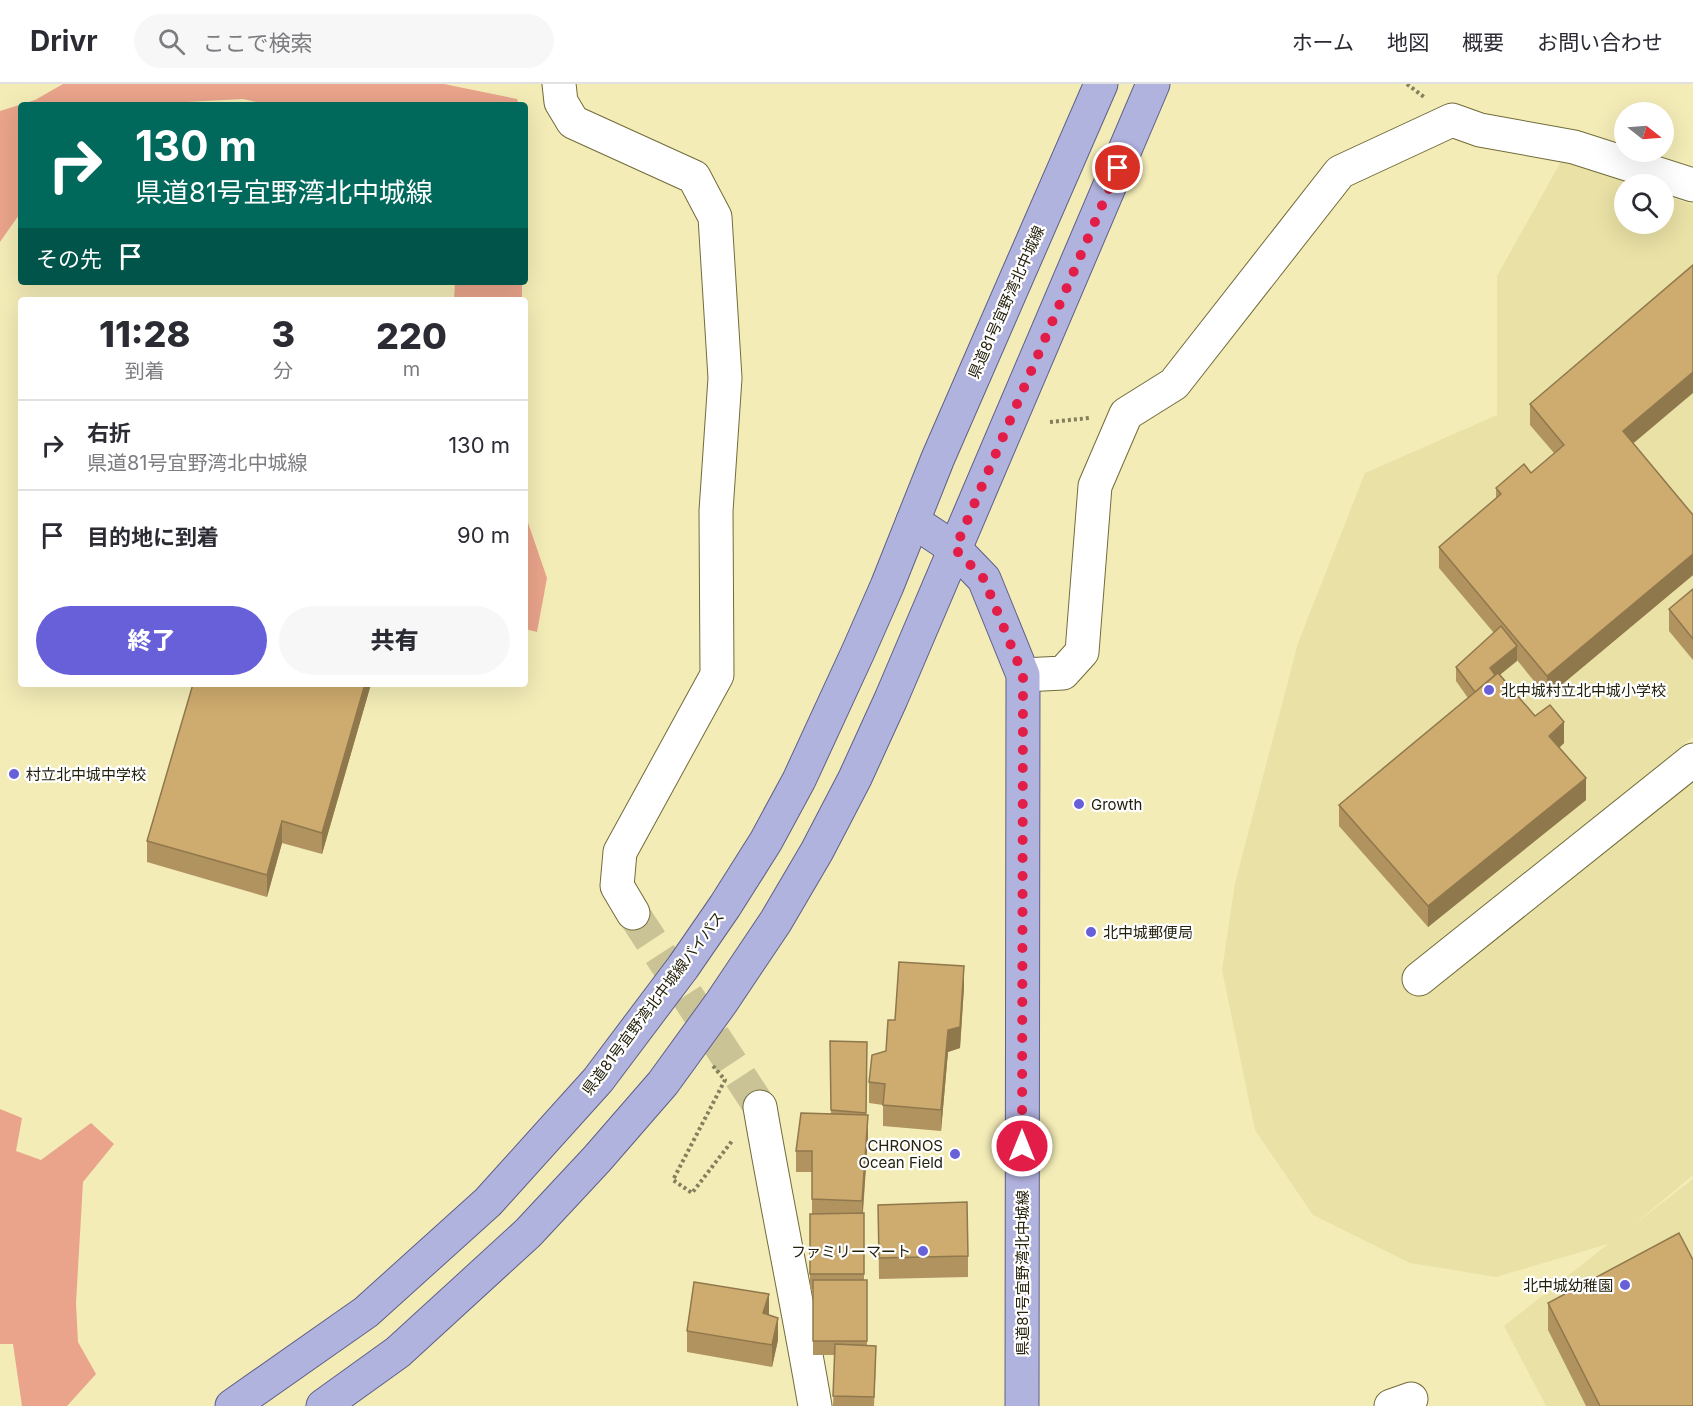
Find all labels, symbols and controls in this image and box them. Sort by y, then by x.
search box [134,14,554,68]
text: Drivr [30,24,98,58]
icon: search [155,25,188,58]
text: ここで検索 [203,30,313,56]
text: ホーム [1292,30,1354,55]
text: 地図 [1387,30,1429,55]
text: 概要 [1462,30,1504,55]
text: お問い合わせ [1537,30,1663,55]
north arrow [1614,102,1674,162]
map controls [1614,102,1674,234]
text: 130 m [135,120,257,171]
icon: right [36,126,114,204]
pin [1092,142,1143,193]
icon: arrive [1101,151,1134,184]
button: search [1614,174,1674,234]
text: 県道81号宜野湾北中城線 [135,176,433,209]
street label: 県道81号宜野湾北中城線 [964,223,1048,381]
icon: arrive [114,240,147,273]
text: その先 [36,246,102,272]
text: 11:28 [99,312,190,356]
text: 3 [271,312,295,356]
text: 220 [376,314,447,358]
text: m [403,357,420,381]
text: 到着 [125,359,165,383]
text: 分 [273,359,293,383]
text: 右折 [87,420,131,446]
icon: right [36,429,69,462]
text: 130 m [448,432,510,458]
text: 県道81号宜野湾北中城線 [87,451,308,475]
icon: arrive [36,519,69,552]
text: 90 m [457,522,510,548]
text: 目的地に到着 [87,524,219,550]
button: 終了 [36,606,267,675]
button: 共有 [279,606,510,675]
place label: 北中城村立北中城小学校 [1501,681,1666,700]
marker: 北中城村立北中城小学校 [1482,683,1496,697]
place label: 村立北中城中学校 [26,765,146,784]
marker: 村立北中城中学校 [7,767,21,781]
place label: Growth [1091,795,1142,814]
marker: Growth [1072,797,1086,811]
street label: 県道81号宜野湾北中城線バイパス [578,907,728,1099]
place label: 北中城郵便局 [1103,923,1193,942]
marker: 北中城郵便局 [1084,925,1098,939]
position arrow [990,1114,1054,1178]
place label: CHRONOS Ocean Field [859,1136,943,1172]
marker: CHRONOS Ocean Field [948,1147,962,1161]
street label: 県道81号宜野湾北中城線 [1013,1190,1032,1356]
place label: ファミリーマート [791,1242,911,1261]
marker: ファミリーマート [916,1244,930,1258]
place label: 北中城幼稚園 [1523,1276,1613,1295]
marker: 北中城幼稚園 [1618,1278,1632,1292]

